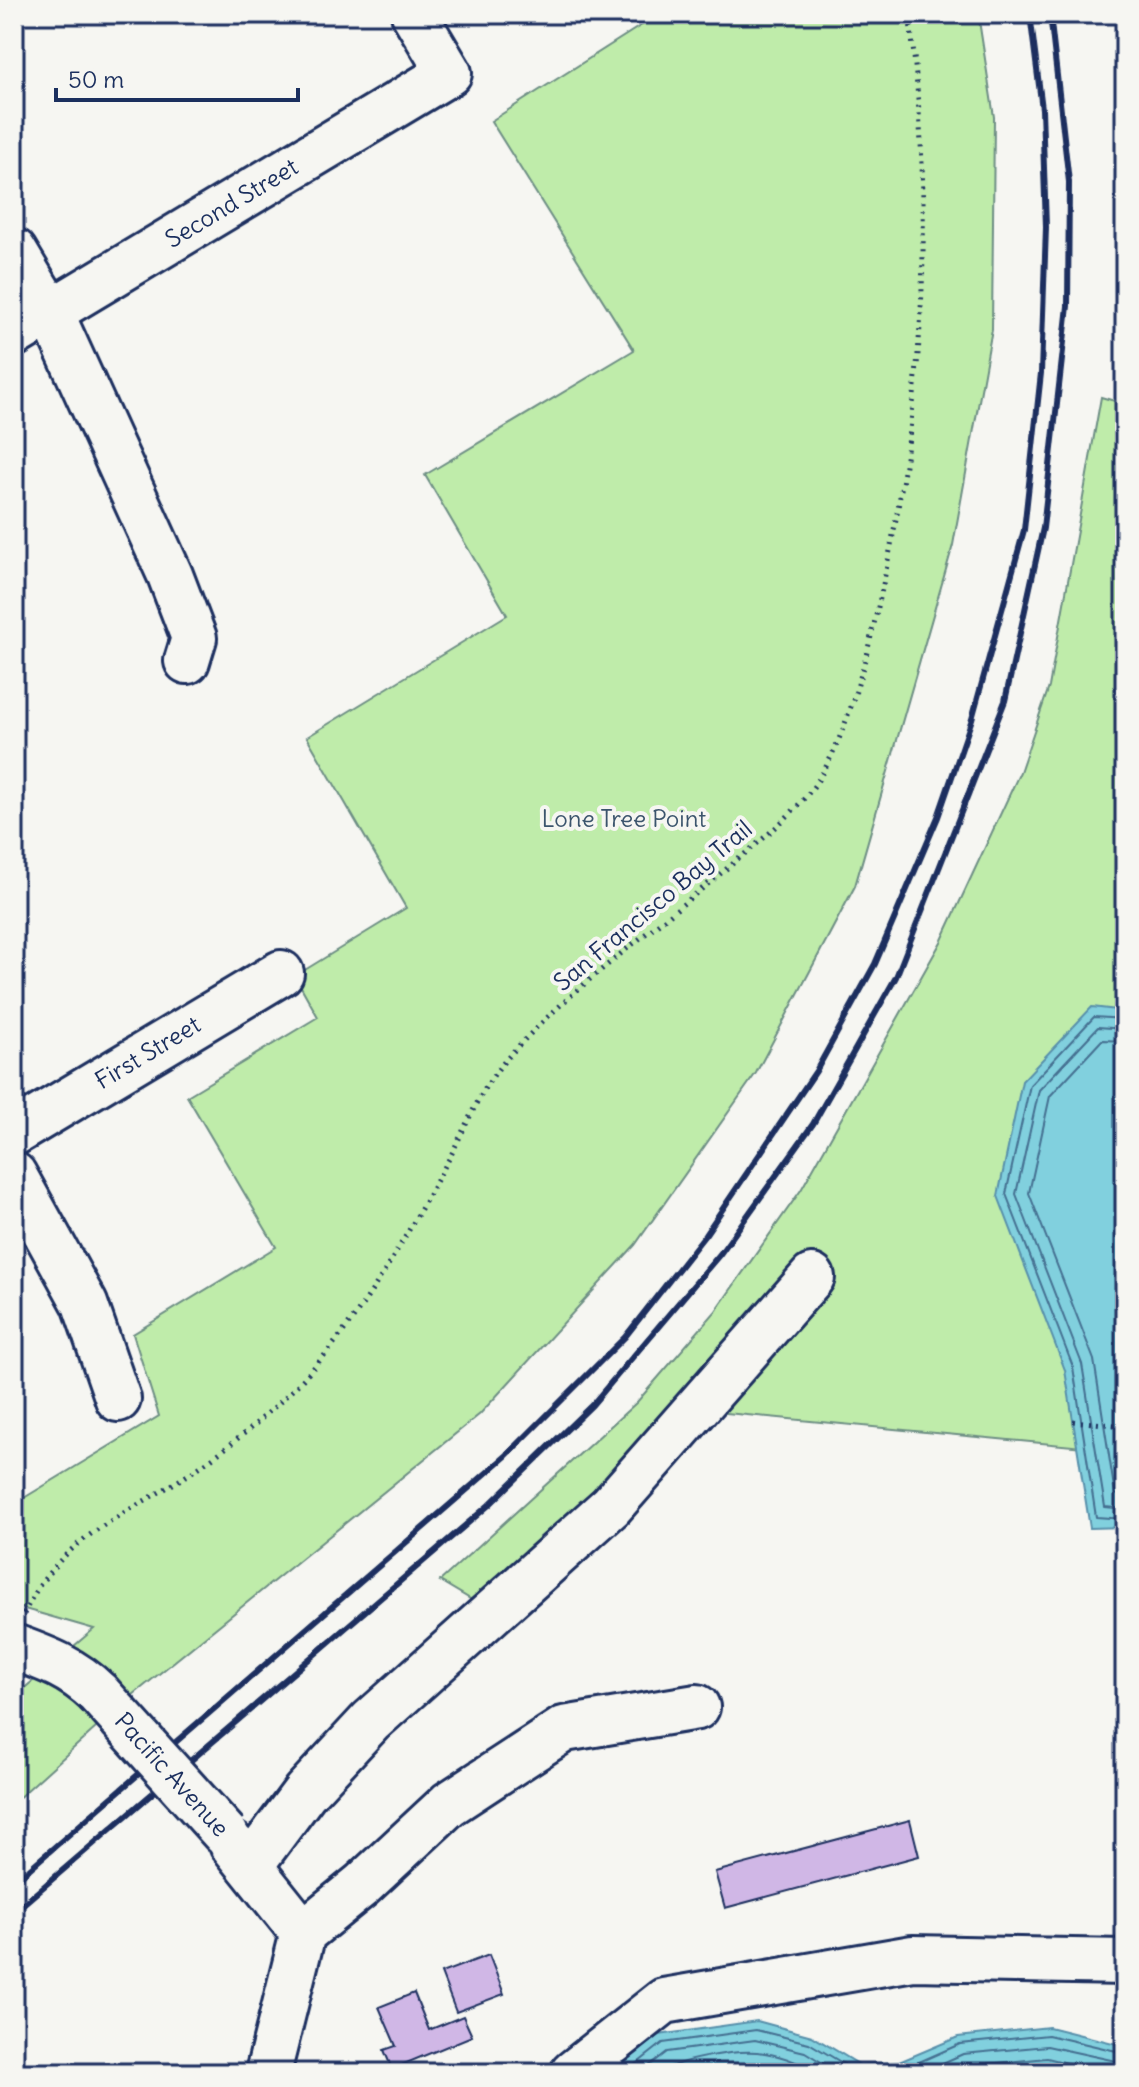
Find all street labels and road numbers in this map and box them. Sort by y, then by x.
street label: Second Street [159,151,303,254]
street label: San Francisco Bay Trail [547,814,758,997]
street label: First Street [89,1009,205,1095]
street label: Pacific Avenue [109,1706,236,1842]

